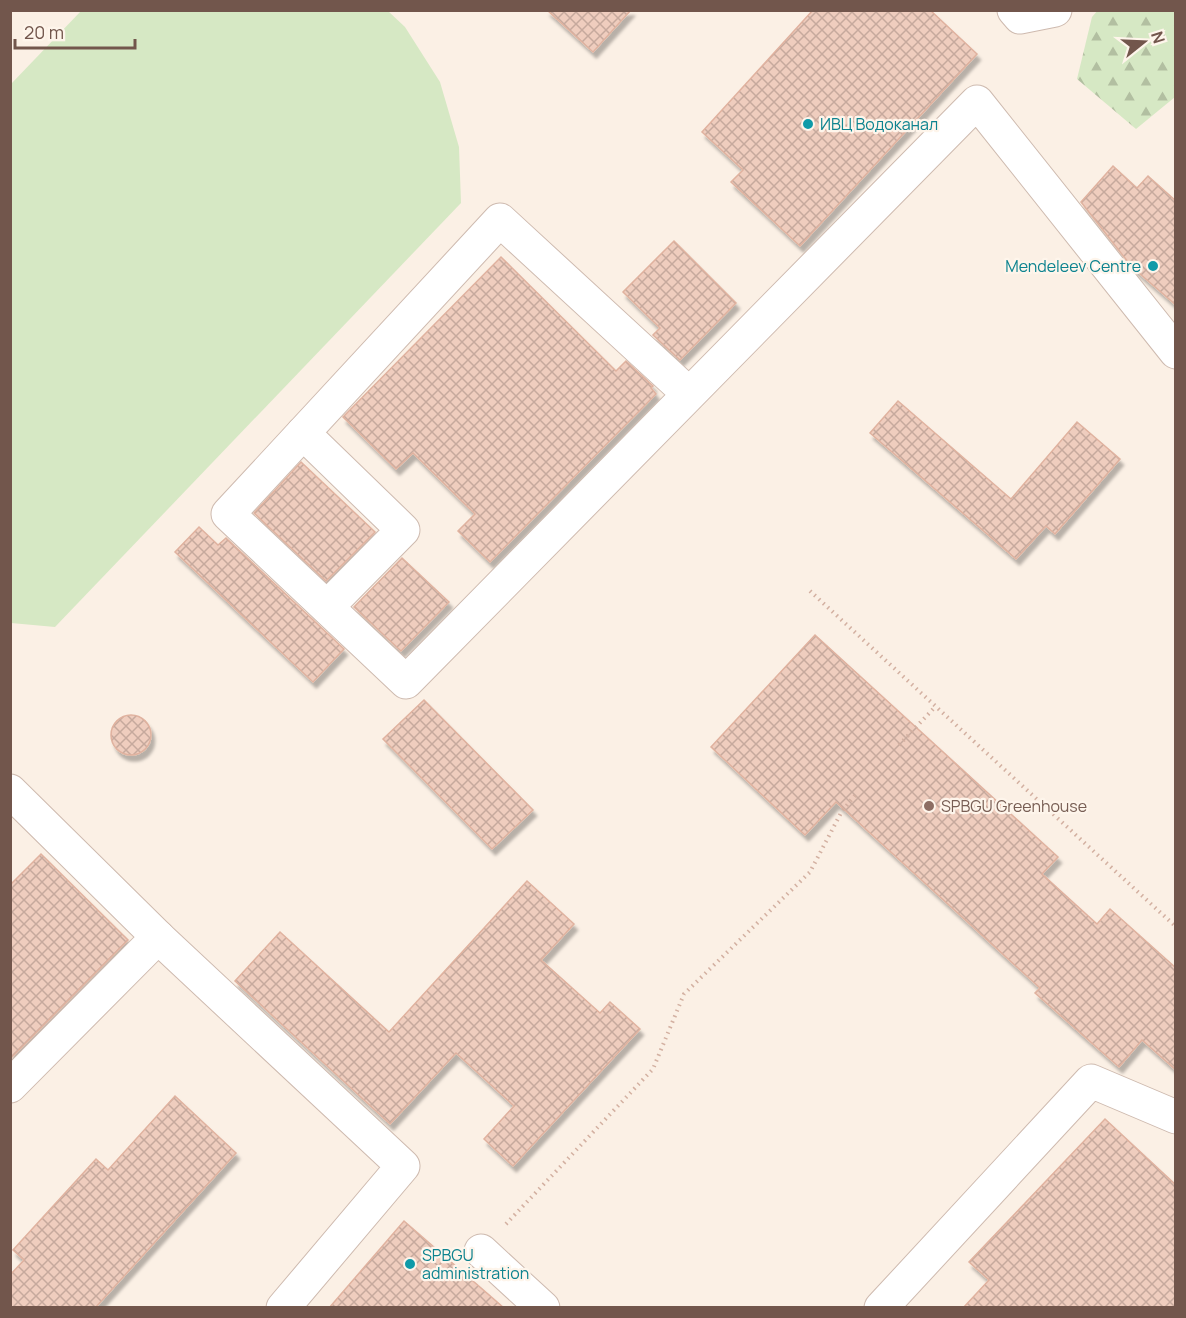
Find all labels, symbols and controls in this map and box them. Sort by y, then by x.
scale bar [15,12,135,50]
north arrow [1114,12,1174,72]
text: 20 m [24,20,64,44]
text: N [1146,28,1171,46]
place label: ИВЦ Водоканал [820,113,938,135]
marker: ИВЦ Водоканал [801,117,815,131]
place label: Mendeleev Centre [1005,255,1141,277]
marker: Mendeleev Centre [1146,259,1160,273]
place label: SPBGU Greenhouse [941,795,1087,817]
marker: SPBGU Greenhouse [922,799,936,813]
place label: SPBGU administration [422,1244,529,1284]
marker: SPBGU administration [403,1257,417,1271]

